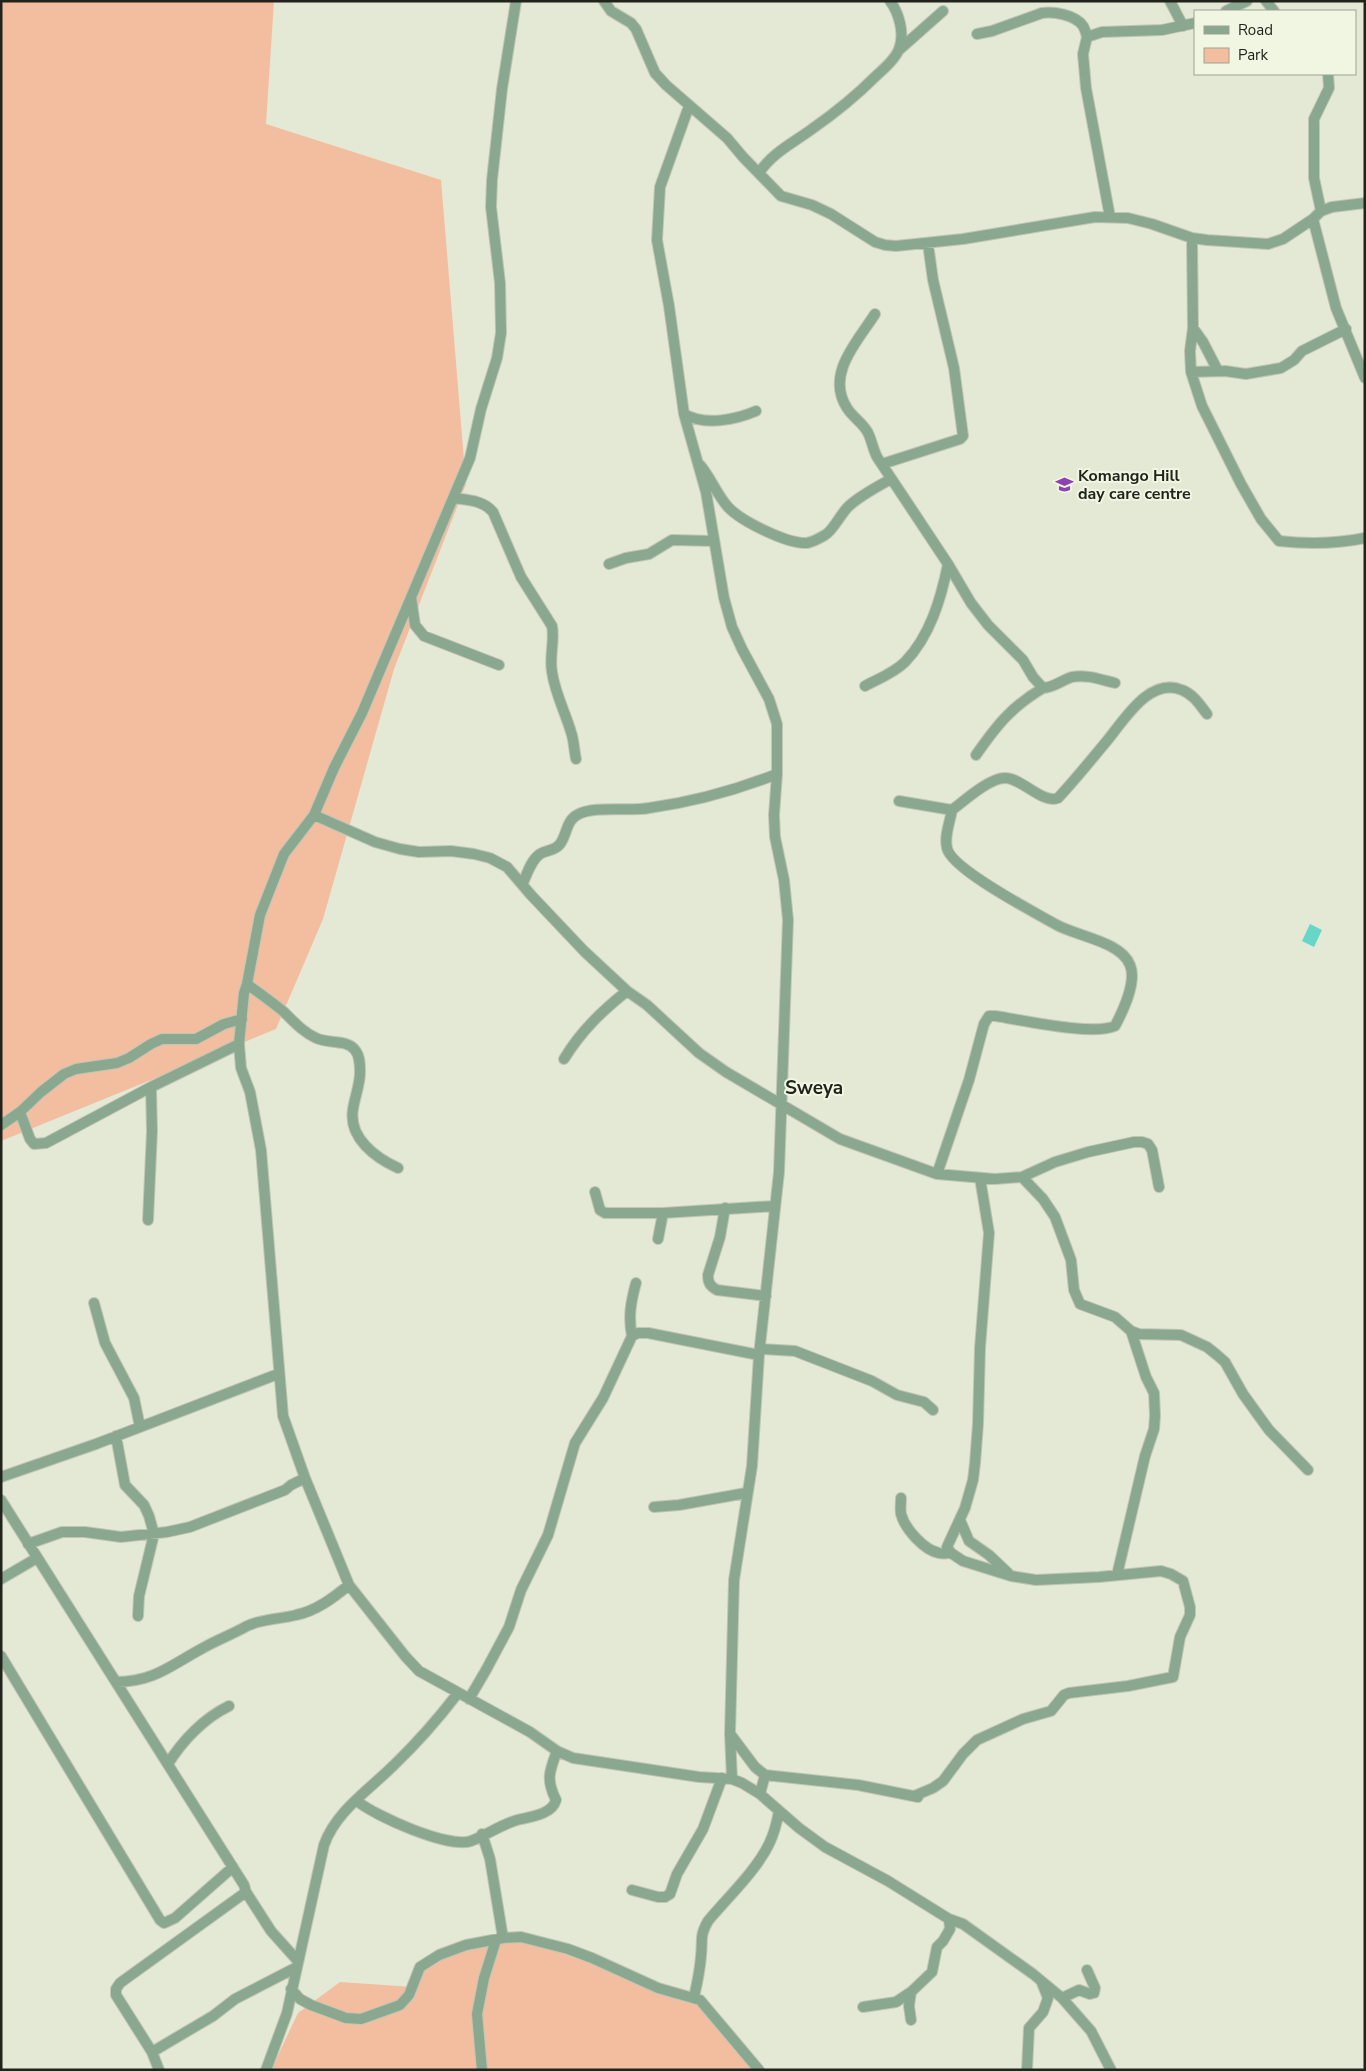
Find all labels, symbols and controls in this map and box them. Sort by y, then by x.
legend [1194,10,1356,75]
text: Road [1238,20,1273,40]
text: Park [1238,45,1268,65]
place label: Komango Hill day care centre [1078,465,1191,505]
school or university icon: Komango Hill day care centre [1054,475,1074,495]
district label: Sweya [785,1075,843,1101]

